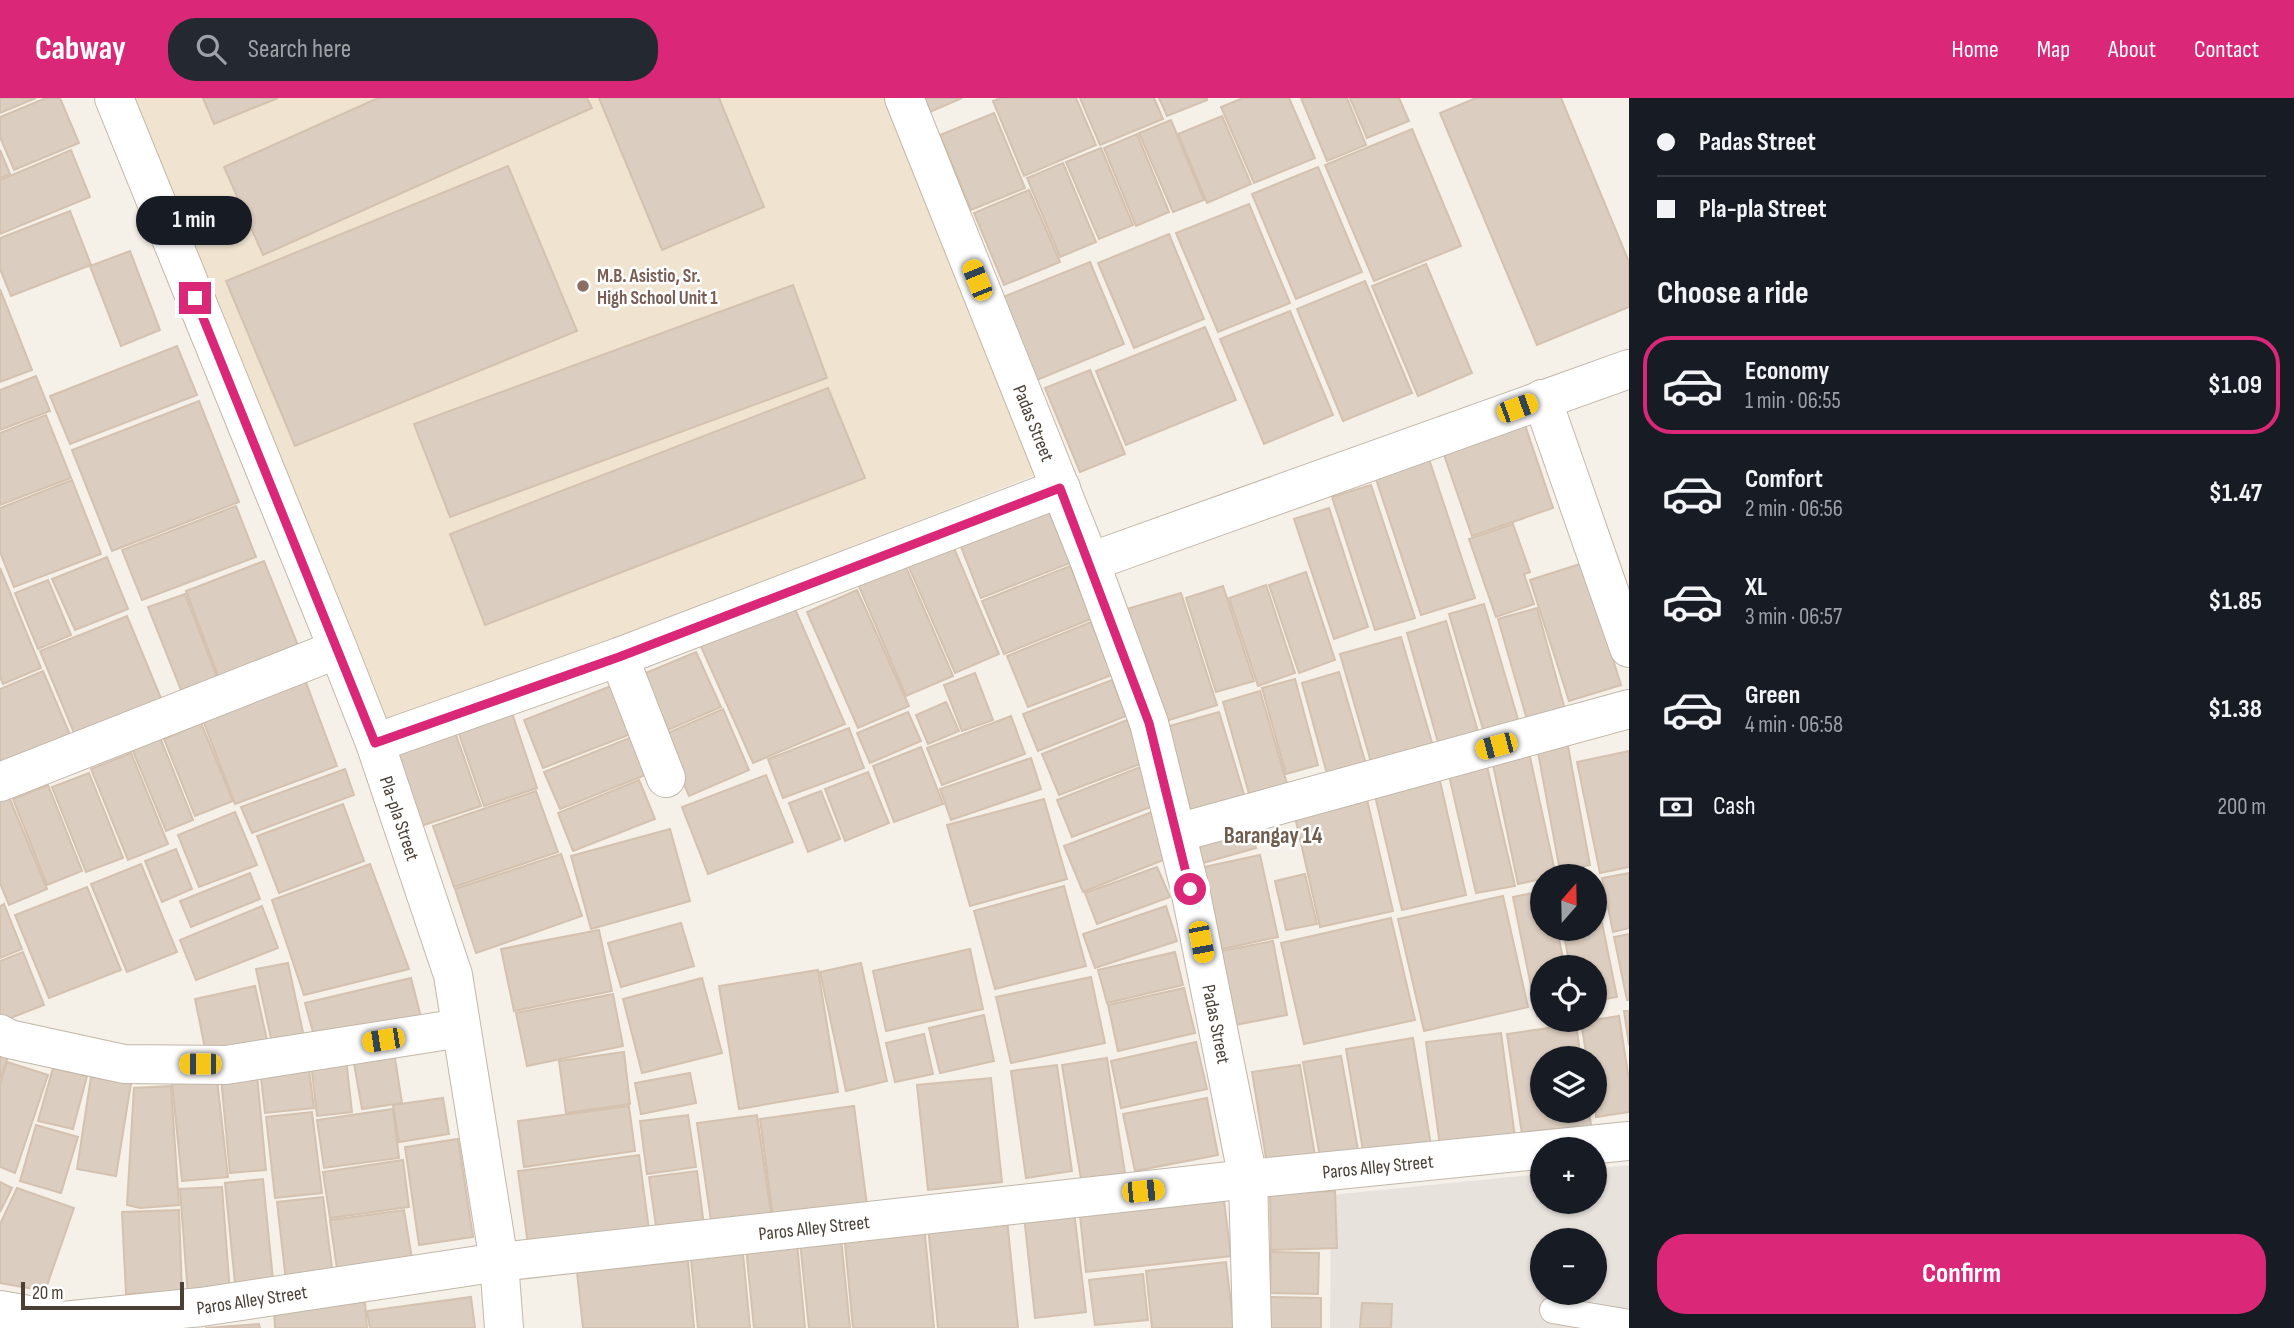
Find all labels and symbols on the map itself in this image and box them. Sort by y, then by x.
callout: 1 min [137,197,253,246]
car [960,257,995,303]
place label: M.B. Asistio, Sr. High School Unit 1 [597,265,718,310]
marker: M.B. Asistio, Sr. High School Unit 1 [575,278,591,294]
route end [179,282,211,314]
street label: Padas Street [1007,382,1059,465]
car [1494,391,1541,425]
car [1473,730,1520,762]
street label: Pla-pla Street [374,773,424,864]
district label: Barangay 14 [1224,822,1323,850]
north arrow [1530,864,1606,942]
route start [1174,873,1206,905]
car [1187,919,1216,965]
street label: Padas Street [1196,983,1235,1066]
car [361,1026,406,1054]
car [180,1054,222,1075]
street label: Paros Alley Street [1321,1151,1435,1185]
car [1122,1178,1165,1204]
street label: Paros Alley Street [758,1211,871,1246]
scale bar [21,1279,184,1311]
street label: Paros Alley Street [196,1281,309,1320]

